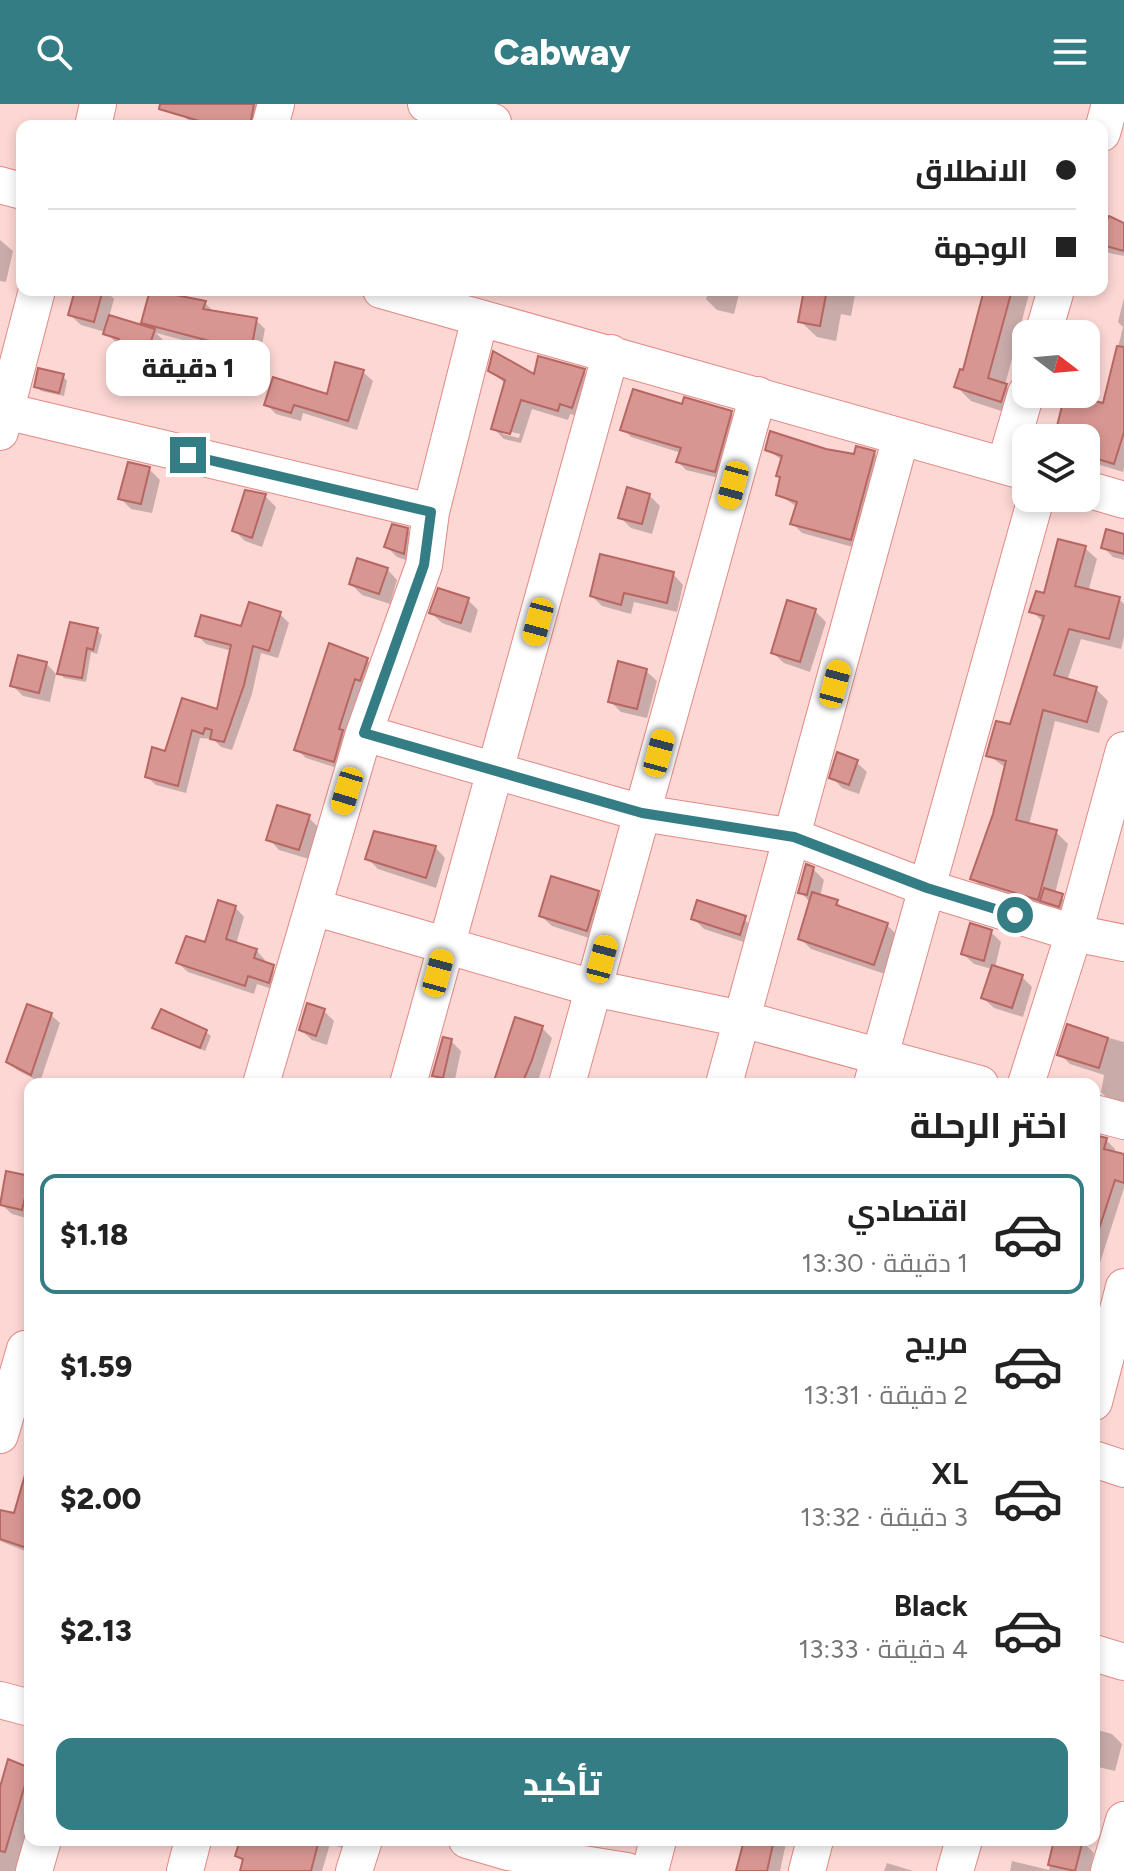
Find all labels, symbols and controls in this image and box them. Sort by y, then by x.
icon: search [32,30,76,74]
icon: menu [1048,30,1092,74]
text: Cabway [494,31,630,74]
text: الانطلاق [915,152,1028,189]
text: الوجهة [934,229,1028,266]
north arrow [1012,320,1100,408]
map controls [1012,320,1100,512]
callout: 1 دقيقة [106,339,270,395]
text: 1 دقيقة [142,352,234,384]
button: layers [1012,424,1100,512]
route end [170,437,206,473]
car [715,459,751,511]
car [520,596,556,648]
car [817,658,853,710]
car [641,727,677,779]
car [329,765,365,817]
route start [997,897,1033,933]
car [584,933,620,985]
car [420,947,456,999]
text: اختر الرحلة [910,1104,1068,1147]
text: اقتصادي [847,1192,968,1229]
icon: car [992,1198,1064,1270]
text: $1.18 [60,1216,128,1253]
text: 1 دقيقة · 13:30 [801,1247,968,1279]
text: مريح [905,1324,968,1361]
icon: car [992,1330,1064,1402]
text: $1.59 [60,1348,132,1385]
text: 2 دقيقة · 13:31 [804,1379,968,1411]
text: XL [932,1455,968,1492]
icon: car [992,1462,1064,1534]
text: $2.00 [60,1480,141,1517]
text: 3 دقيقة · 13:32 [800,1501,968,1533]
text: Black [894,1587,968,1624]
icon: car [992,1594,1064,1666]
text: $2.13 [60,1612,132,1649]
text: 4 دقيقة · 13:33 [799,1633,968,1665]
button: تأكيد [56,1738,1068,1830]

